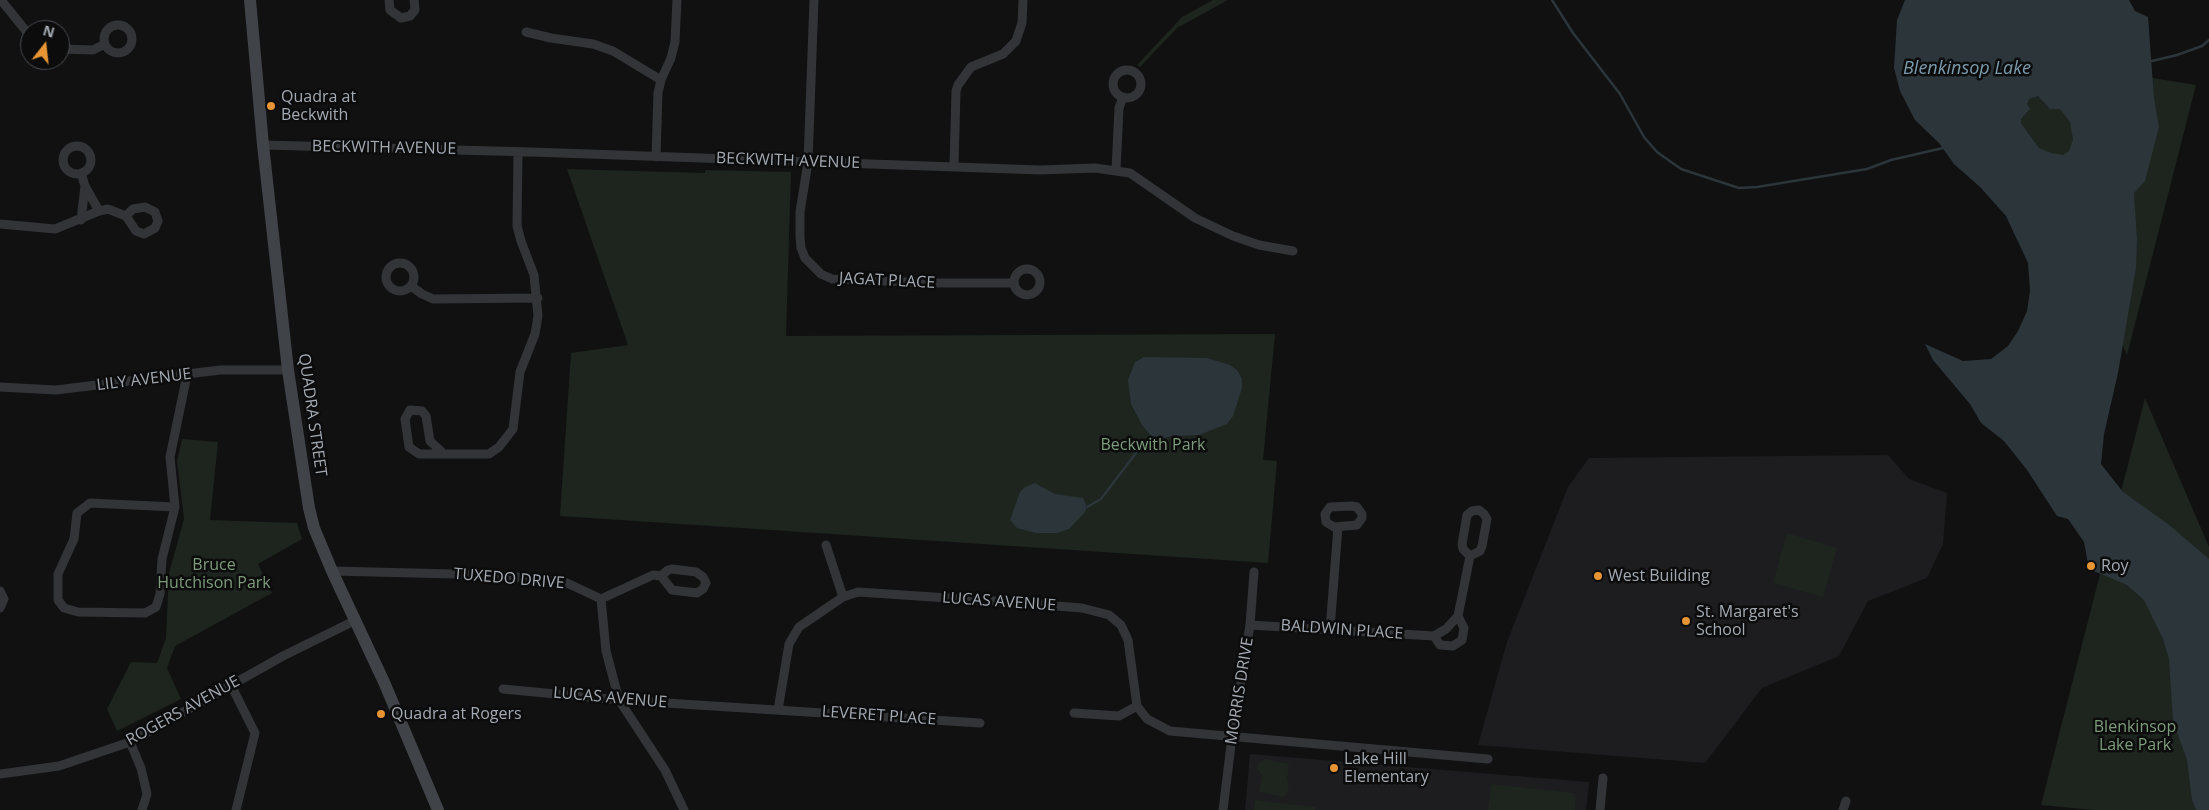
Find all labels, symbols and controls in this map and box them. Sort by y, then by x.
north arrow [20,20,70,70]
text: N [41,20,57,42]
water label: Blenkinsop Lake [1903,58,2031,80]
place label: Quadra at Beckwith [281,87,356,125]
marker: Quadra at Beckwith [265,100,277,112]
street label: BECKWITH AVENUE [312,137,456,159]
street label: BECKWITH AVENUE [716,149,860,173]
street label: JAGAT PLACE [838,269,936,293]
street label: QUADRA STREET [294,352,330,478]
street label: LILY AVENUE [95,365,193,395]
park label: Beckwith Park [1101,435,1205,455]
park label: Bruce Hutchison Park [157,555,271,593]
place label: Roy [2101,556,2129,576]
marker: Roy [2085,560,2097,572]
street label: TUXEDO DRIVE [453,565,565,593]
place label: West Building [1608,566,1710,586]
marker: West Building [1592,570,1604,582]
street label: LUCAS AVENUE [941,588,1057,616]
place label: St. Margaret's School [1696,602,1799,640]
marker: St. Margaret's School [1680,615,1692,627]
street label: BALDWIN PLACE [1280,616,1404,644]
street label: MORRIS DRIVE [1222,636,1258,746]
street label: ROGERS AVENUE [123,672,243,750]
street label: LUCAS AVENUE [552,683,668,713]
street label: LEVERET PLACE [821,702,937,730]
place label: Quadra at Rogers [391,704,522,724]
marker: Quadra at Rogers [375,708,387,720]
park label: Blenkinsop Lake Park [2094,717,2176,755]
place label: Lake Hill Elementary [1344,749,1429,787]
marker: Lake Hill Elementary [1328,762,1340,774]

